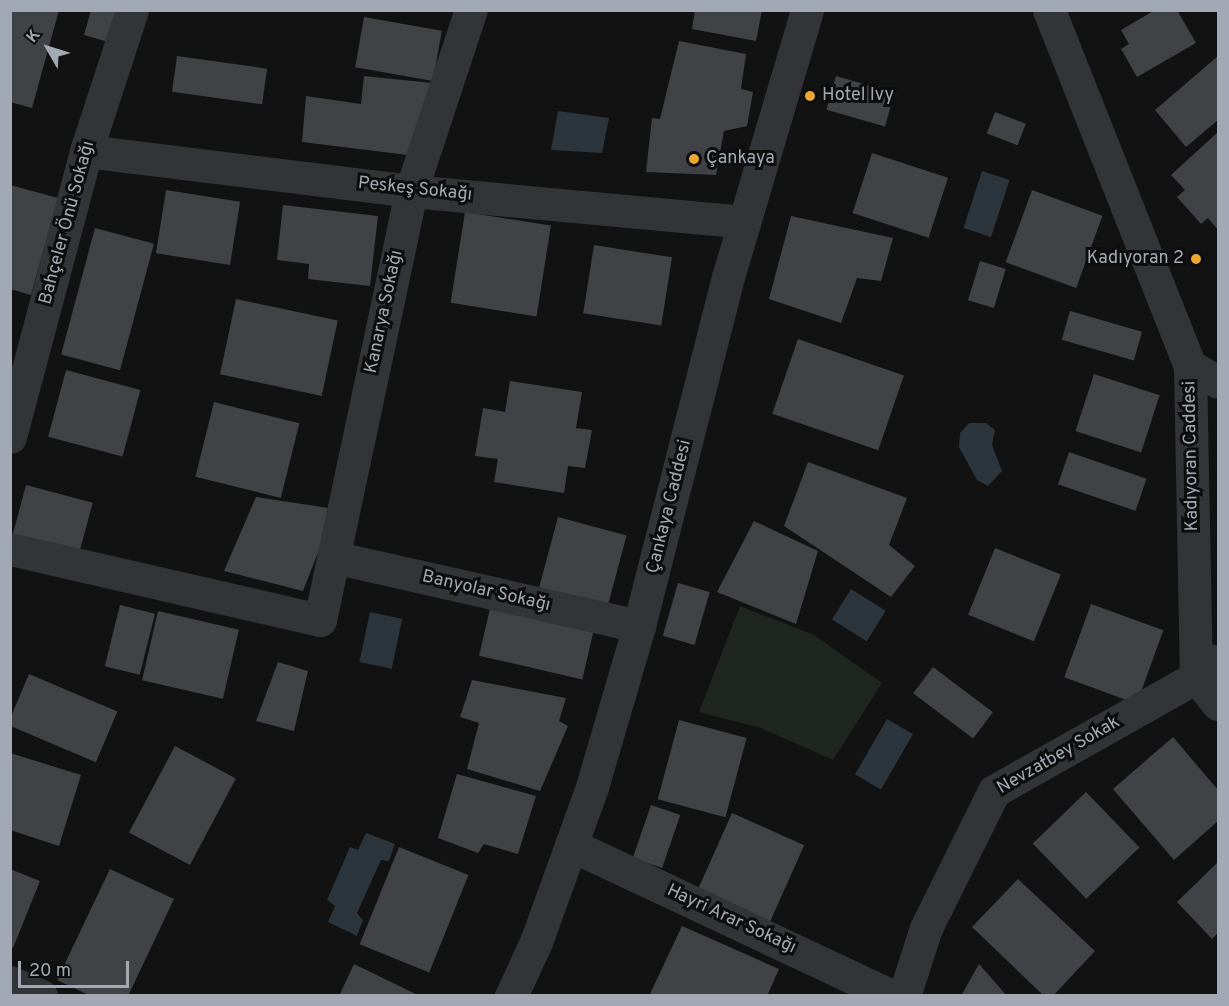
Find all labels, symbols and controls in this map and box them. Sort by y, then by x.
north arrow [18,18,78,78]
text: K [23,26,45,47]
place label: Hotel Ivy [822,85,894,107]
marker: Hotel Ivy [803,89,817,103]
street label: Bahçeler Önü Sokağı [36,139,100,307]
place label: Çankaya [706,148,775,170]
marker: Çankaya [687,152,701,166]
street label: Peskeş Sokağı [357,173,473,207]
street label: Kanarya Sokağı [361,248,409,376]
place label: Kadıyoran 2 [1087,248,1184,270]
marker: Kadıyoran 2 [1189,252,1203,266]
street label: Kadıyoran Caddesi [1180,381,1204,531]
street label: Çankaya Caddesi [643,438,697,576]
street label: Banyolar Sokağı [420,567,552,617]
street label: Nevzatbey Sokak [994,712,1124,800]
street label: Hayri Arar Sokağı [663,880,799,960]
scale bar [21,949,132,987]
text: 20 m [29,960,71,983]

